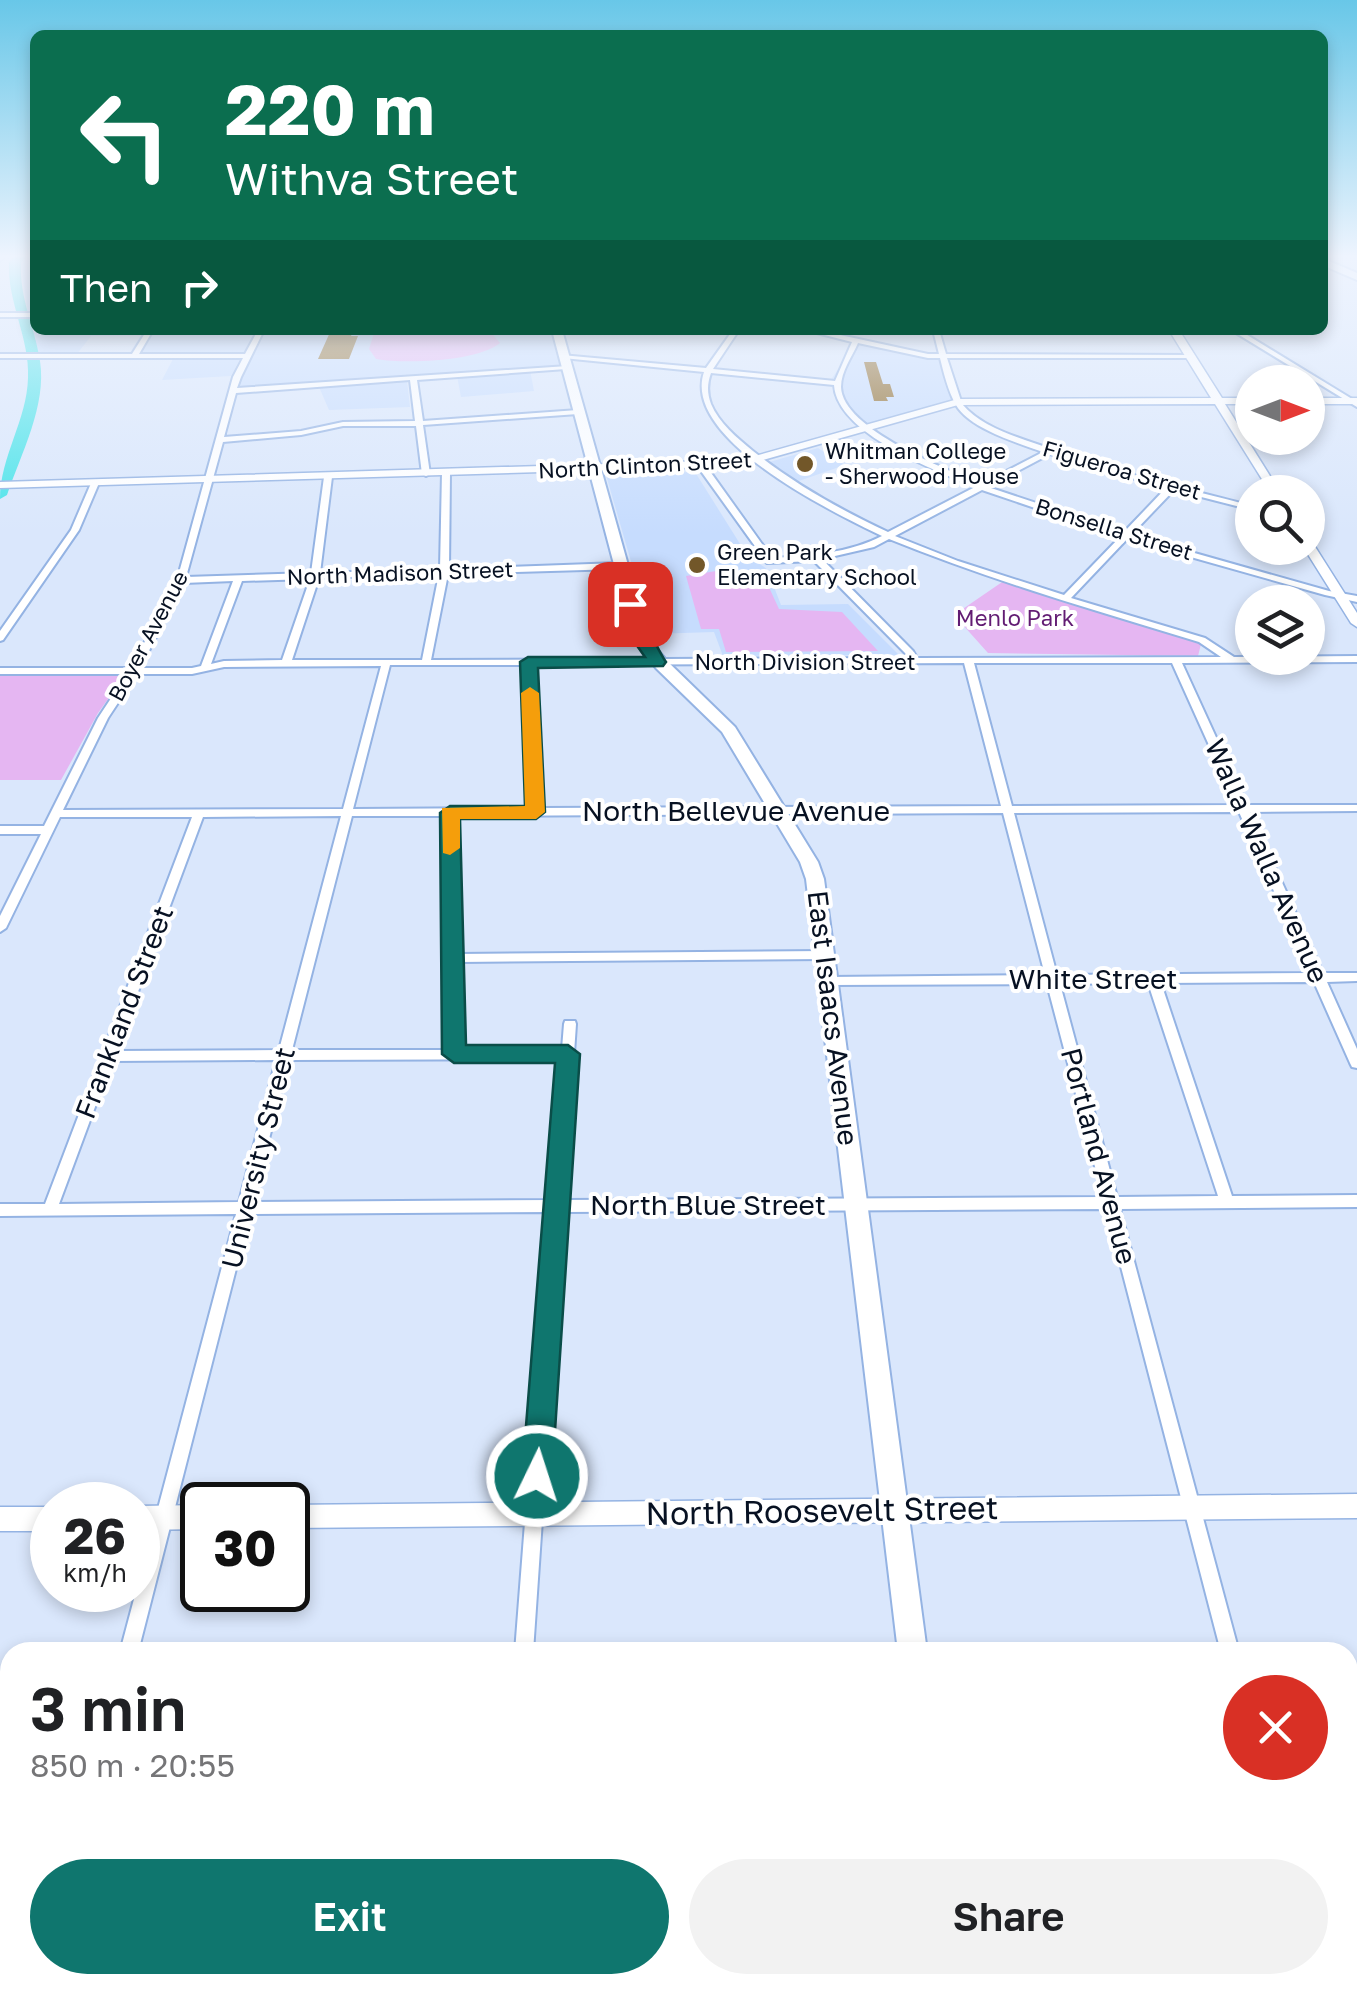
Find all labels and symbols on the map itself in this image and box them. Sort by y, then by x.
north arrow [1235,365,1325,455]
street label: Figueroa Street [1040,434,1204,505]
place label: Whitman College - Sherwood House [825,437,1019,489]
street label: North Clinton Street [537,445,753,484]
marker: Whitman College - Sherwood House [794,453,816,475]
street label: Bonsella Street [1032,492,1196,565]
place label: Green Park Elementary School [717,538,917,590]
marker: Green Park Elementary School [686,554,708,576]
street label: North Madison Street [286,555,514,590]
pin [588,562,673,647]
street label: Boyer Avenue [102,566,193,706]
park label: Menlo Park [956,604,1074,631]
street label: North Division Street [694,648,916,675]
street label: Walla Walla Avenue [1199,734,1336,988]
street label: North Bellevue Avenue [582,794,890,827]
street label: East Isaacs Avenue [801,888,866,1147]
street label: Frankland Street [68,901,179,1123]
street label: White Street [1009,962,1177,995]
street label: University Street [214,1044,301,1272]
street label: Portland Avenue [1055,1044,1144,1268]
street label: North Blue Street [590,1188,826,1221]
position arrow [485,1424,589,1528]
speed limit sign: 30 [180,1482,310,1612]
street label: North Roosevelt Street [645,1488,999,1532]

